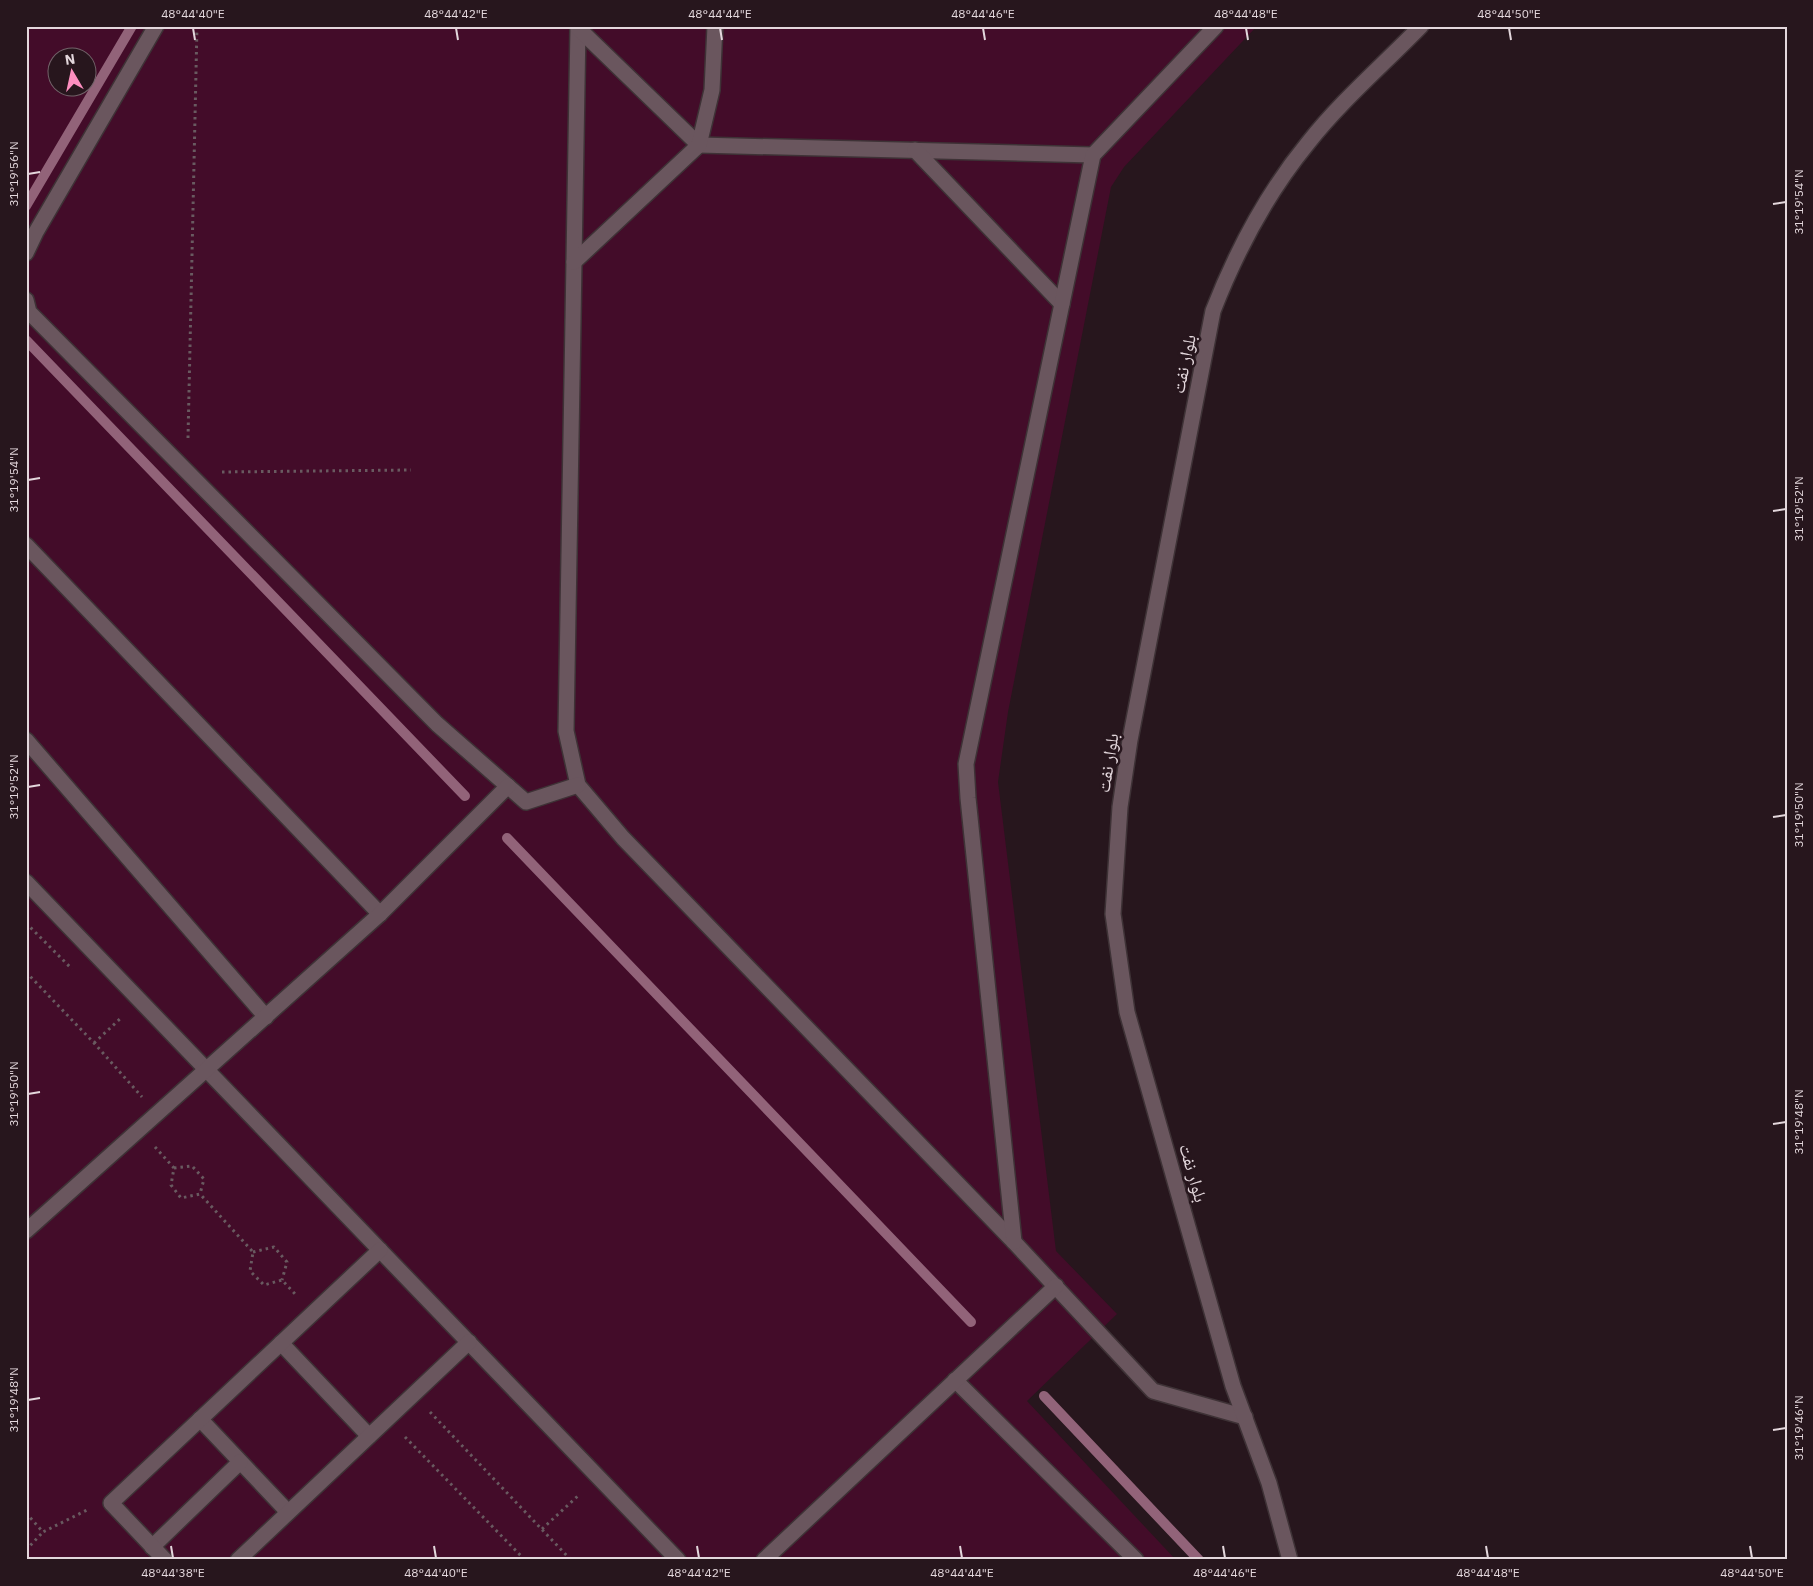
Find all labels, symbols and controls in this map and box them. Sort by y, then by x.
text: 48°44'40"E [161,6,225,21]
text: 48°44'42"E [424,6,488,21]
text: 48°44'44"E [688,6,752,21]
text: 48°44'46"E [951,6,1015,21]
text: 48°44'48"E [1214,6,1278,21]
text: 48°44'50"E [1477,6,1541,21]
north arrow [48,48,98,98]
text: N [64,49,76,69]
text: 31°19'56"N [6,141,21,207]
text: 31°19'54"N [1791,169,1806,235]
street label: بلوار نفت [1166,332,1201,396]
text: 31°19'54"N [6,447,21,513]
text: 31°19'52"N [1791,476,1806,542]
street label: بلوار نفت [1091,732,1124,794]
text: 31°19'52"N [6,754,21,820]
text: 31°19'50"N [1791,782,1806,848]
text: 31°19'50"N [6,1061,21,1127]
text: 31°19'48"N [1791,1089,1806,1155]
street label: بلوار نفت [1174,1141,1213,1205]
text: 31°19'48"N [6,1367,21,1433]
text: 31°19'46"N [1791,1395,1806,1461]
text: 48°44'38"E [141,1565,205,1580]
text: 48°44'40"E [404,1565,468,1580]
text: 48°44'42"E [667,1565,731,1580]
text: 48°44'44"E [930,1565,994,1580]
text: 48°44'46"E [1193,1565,1257,1580]
text: 48°44'48"E [1456,1565,1520,1580]
text: 48°44'50"E [1720,1565,1784,1580]

